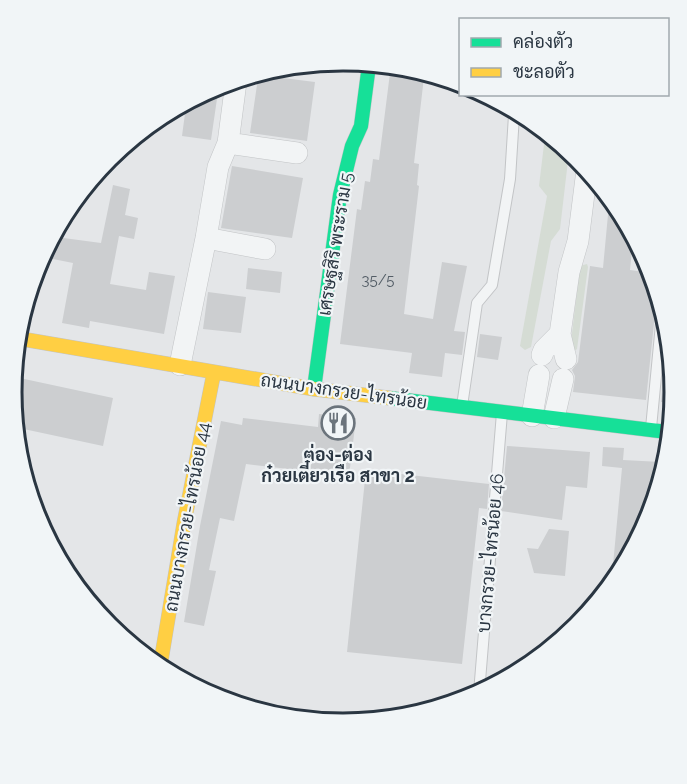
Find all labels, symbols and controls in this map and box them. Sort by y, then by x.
legend [459,18,669,96]
text: คล่องตัว [513,30,573,52]
text: ชะลอตัว [513,61,575,82]
street label: เศรษฐสิริ พระราม 5 [313,171,359,318]
house number: 35/5 [362,271,394,289]
street label: ถนนบางกรวย-ไทรน้อย [259,367,429,413]
restaurant icon: ต่อง-ต่อง ก๋วยเตี๋ยวเรือ สาขา 2 [320,405,356,441]
street label: ถนนบางกรวย-ไทรน้อย 44 [158,420,214,613]
place label: ต่อง-ต่อง ก๋วยเตี๋ยวเรือ สาขา 2 [261,443,415,486]
street label: บางกรวย-ไทรน้อย 46 [471,472,507,634]

